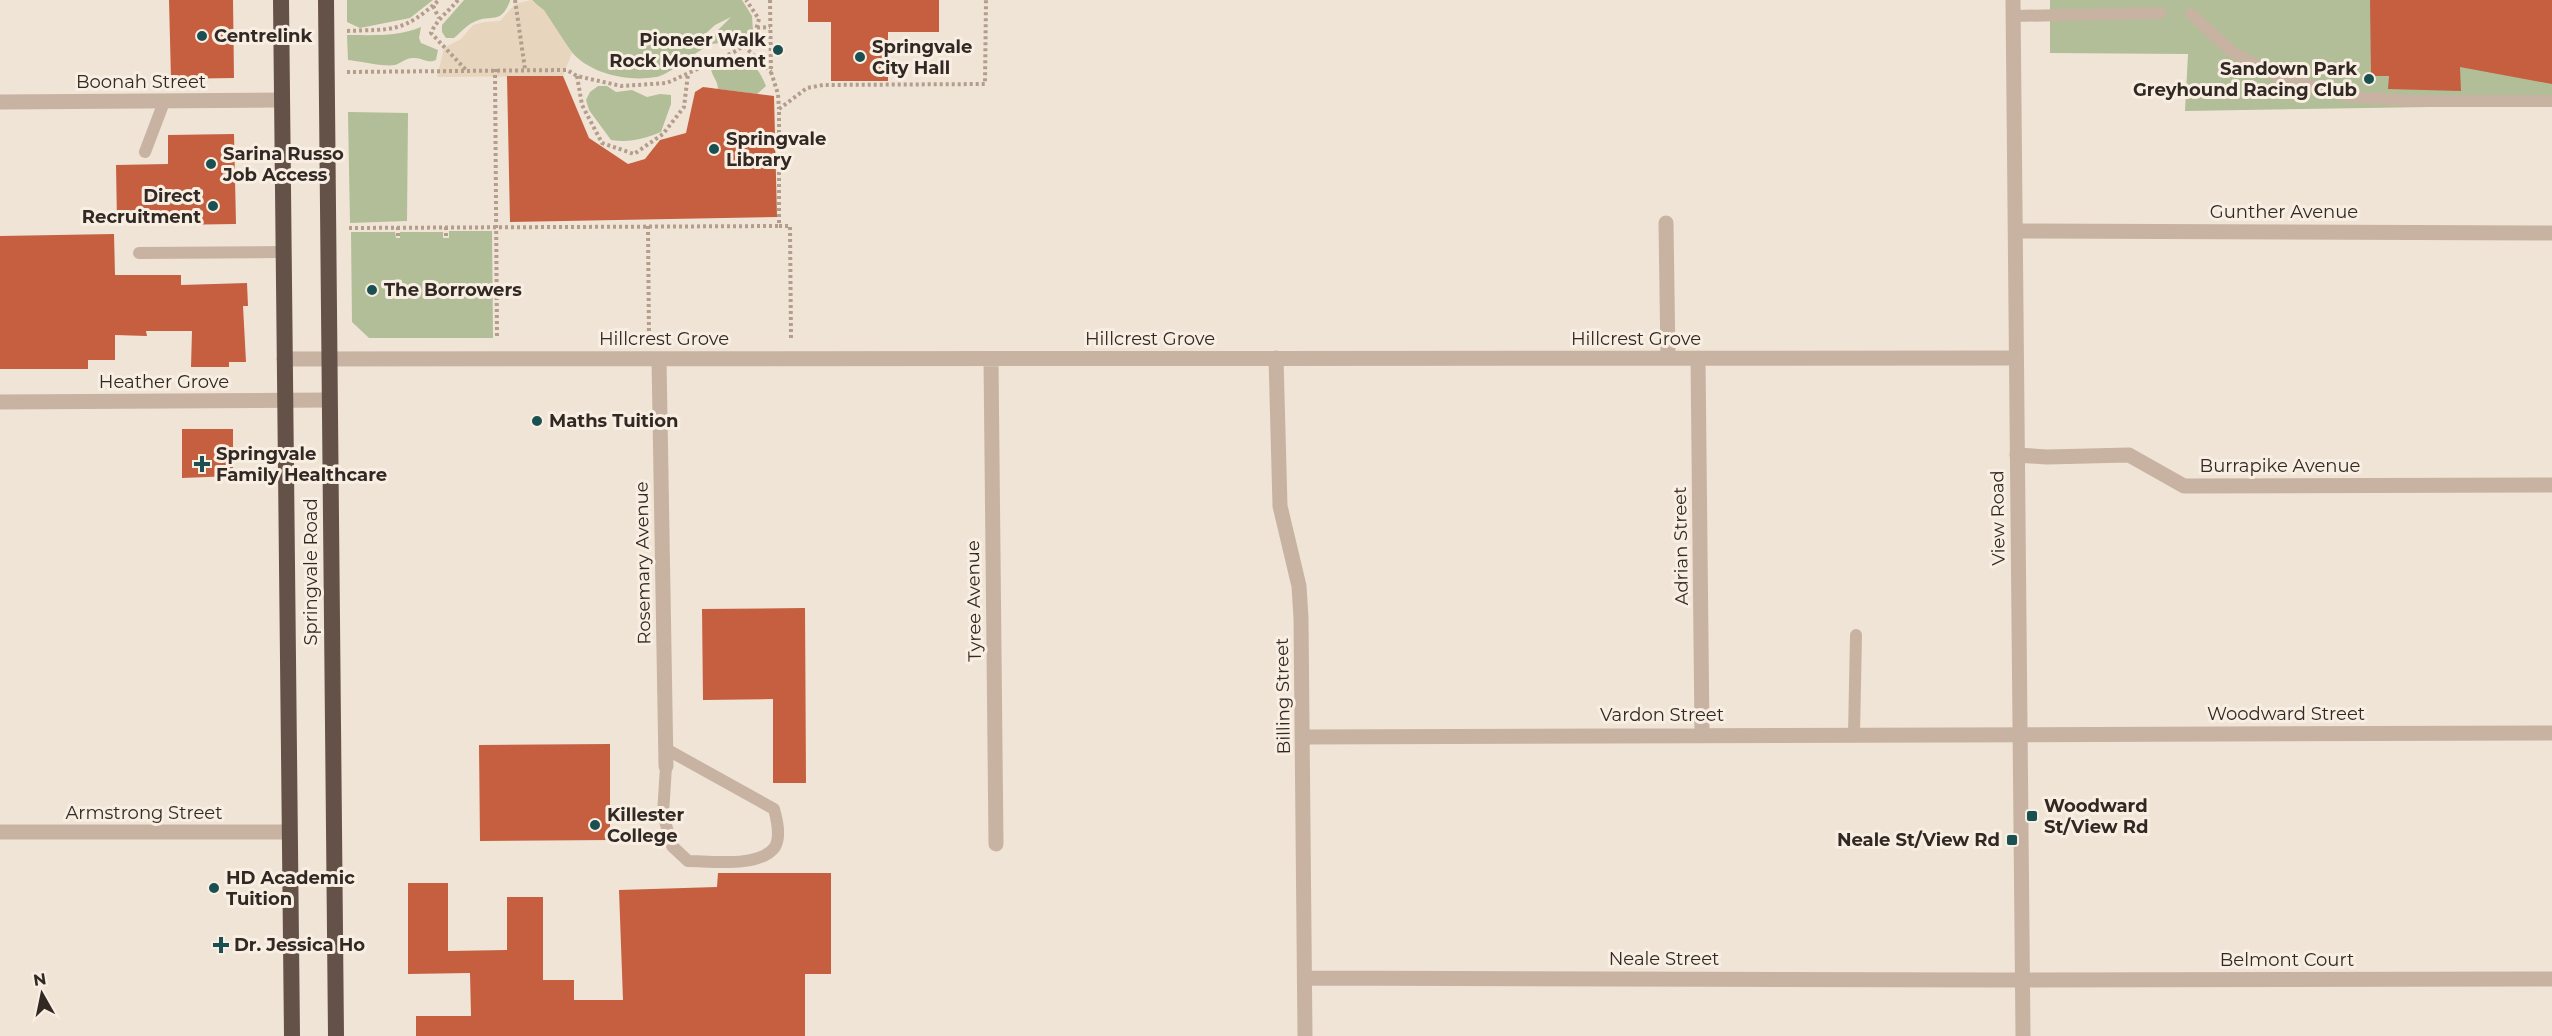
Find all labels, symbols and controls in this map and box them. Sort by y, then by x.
place label: Centrelink [214,25,313,47]
marker: Centrelink [195,29,209,43]
place label: Pioneer Walk Rock Monument [609,29,766,72]
place label: Springvale City Hall [872,36,972,79]
marker: Pioneer Walk Rock Monument [771,43,785,57]
marker: Springvale City Hall [853,50,867,64]
place label: Sandown Park Greyhound Racing Club [2133,58,2357,101]
street label: Boonah Street [76,71,206,93]
marker: Sandown Park Greyhound Racing Club [2362,72,2376,86]
place label: Springvale Library [726,128,826,171]
marker: Springvale Library [707,142,721,156]
place label: Sarina Russo Job Access [222,143,344,186]
marker: Sarina Russo Job Access [204,157,218,171]
place label: Direct Recruitment [82,185,201,228]
marker: Direct Recruitment [206,199,220,213]
street label: Gunther Avenue [2210,201,2358,223]
place label: The Borrowers [384,279,522,301]
marker: The Borrowers [365,283,379,297]
street label: Hillcrest Grove [599,328,729,350]
street label: Hillcrest Grove [1085,328,1215,350]
street label: Hillcrest Grove [1571,328,1701,350]
street label: Heather Grove [99,371,229,393]
place label: Maths Tuition [549,410,678,432]
marker: Maths Tuition [530,414,544,428]
place label: Springvale Family Healthcare [216,443,387,486]
marker: Springvale Family Healthcare [193,455,211,473]
street label: Burrapike Avenue [2200,455,2361,477]
street label: View Road [1986,470,2010,566]
street label: Rosemary Avenue [631,481,655,645]
street label: Adrian Street [1669,486,1693,606]
street label: Springvale Road [300,498,322,646]
street label: Tyree Avenue [962,540,986,662]
street label: Billing Street [1271,638,1295,754]
street label: Woodward Street [2207,703,2365,725]
street label: Vardon Street [1600,704,1724,726]
place label: Woodward St/View Rd [2044,795,2149,838]
street label: Armstrong Street [65,802,223,824]
place label: Killester College [607,804,684,847]
marker: Woodward St/View Rd [2025,809,2039,823]
marker: Killester College [588,818,602,832]
place label: Neale St/View Rd [1837,829,2000,851]
marker: Neale St/View Rd [2005,833,2019,847]
place label: HD Academic Tuition [226,867,355,910]
marker: HD Academic Tuition [207,881,221,895]
place label: Dr. Jessica Ho [234,934,365,956]
marker: Dr. Jessica Ho [212,936,230,954]
street label: Neale Street [1609,948,1719,970]
street label: Belmont Court [2220,949,2354,971]
north arrow [12,964,72,1024]
text: N [32,969,48,990]

